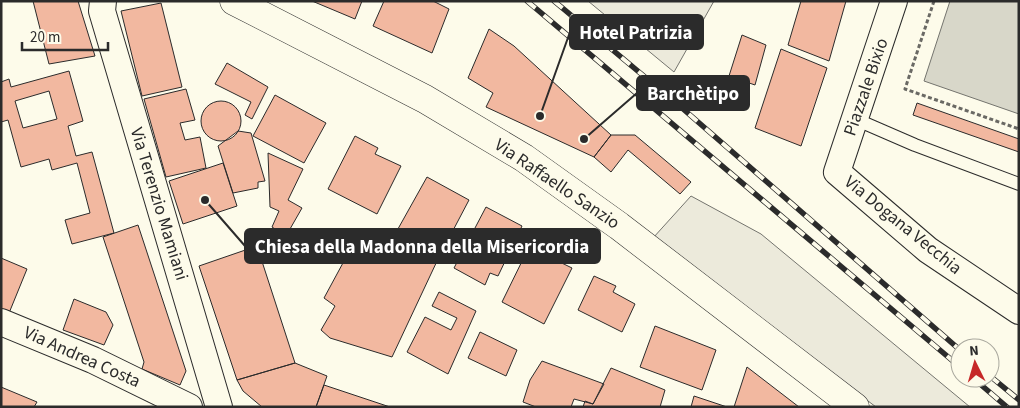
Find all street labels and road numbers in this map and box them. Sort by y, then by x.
street label: Piazzale Bixio [838,35,894,139]
street label: Via Terenzio Mamiani [124,124,194,284]
street label: Via Raffaello Sanzio [489,133,625,235]
street label: Via Dogana Vecchia [839,170,967,280]
street label: Via Andrea Costa [20,320,144,394]

